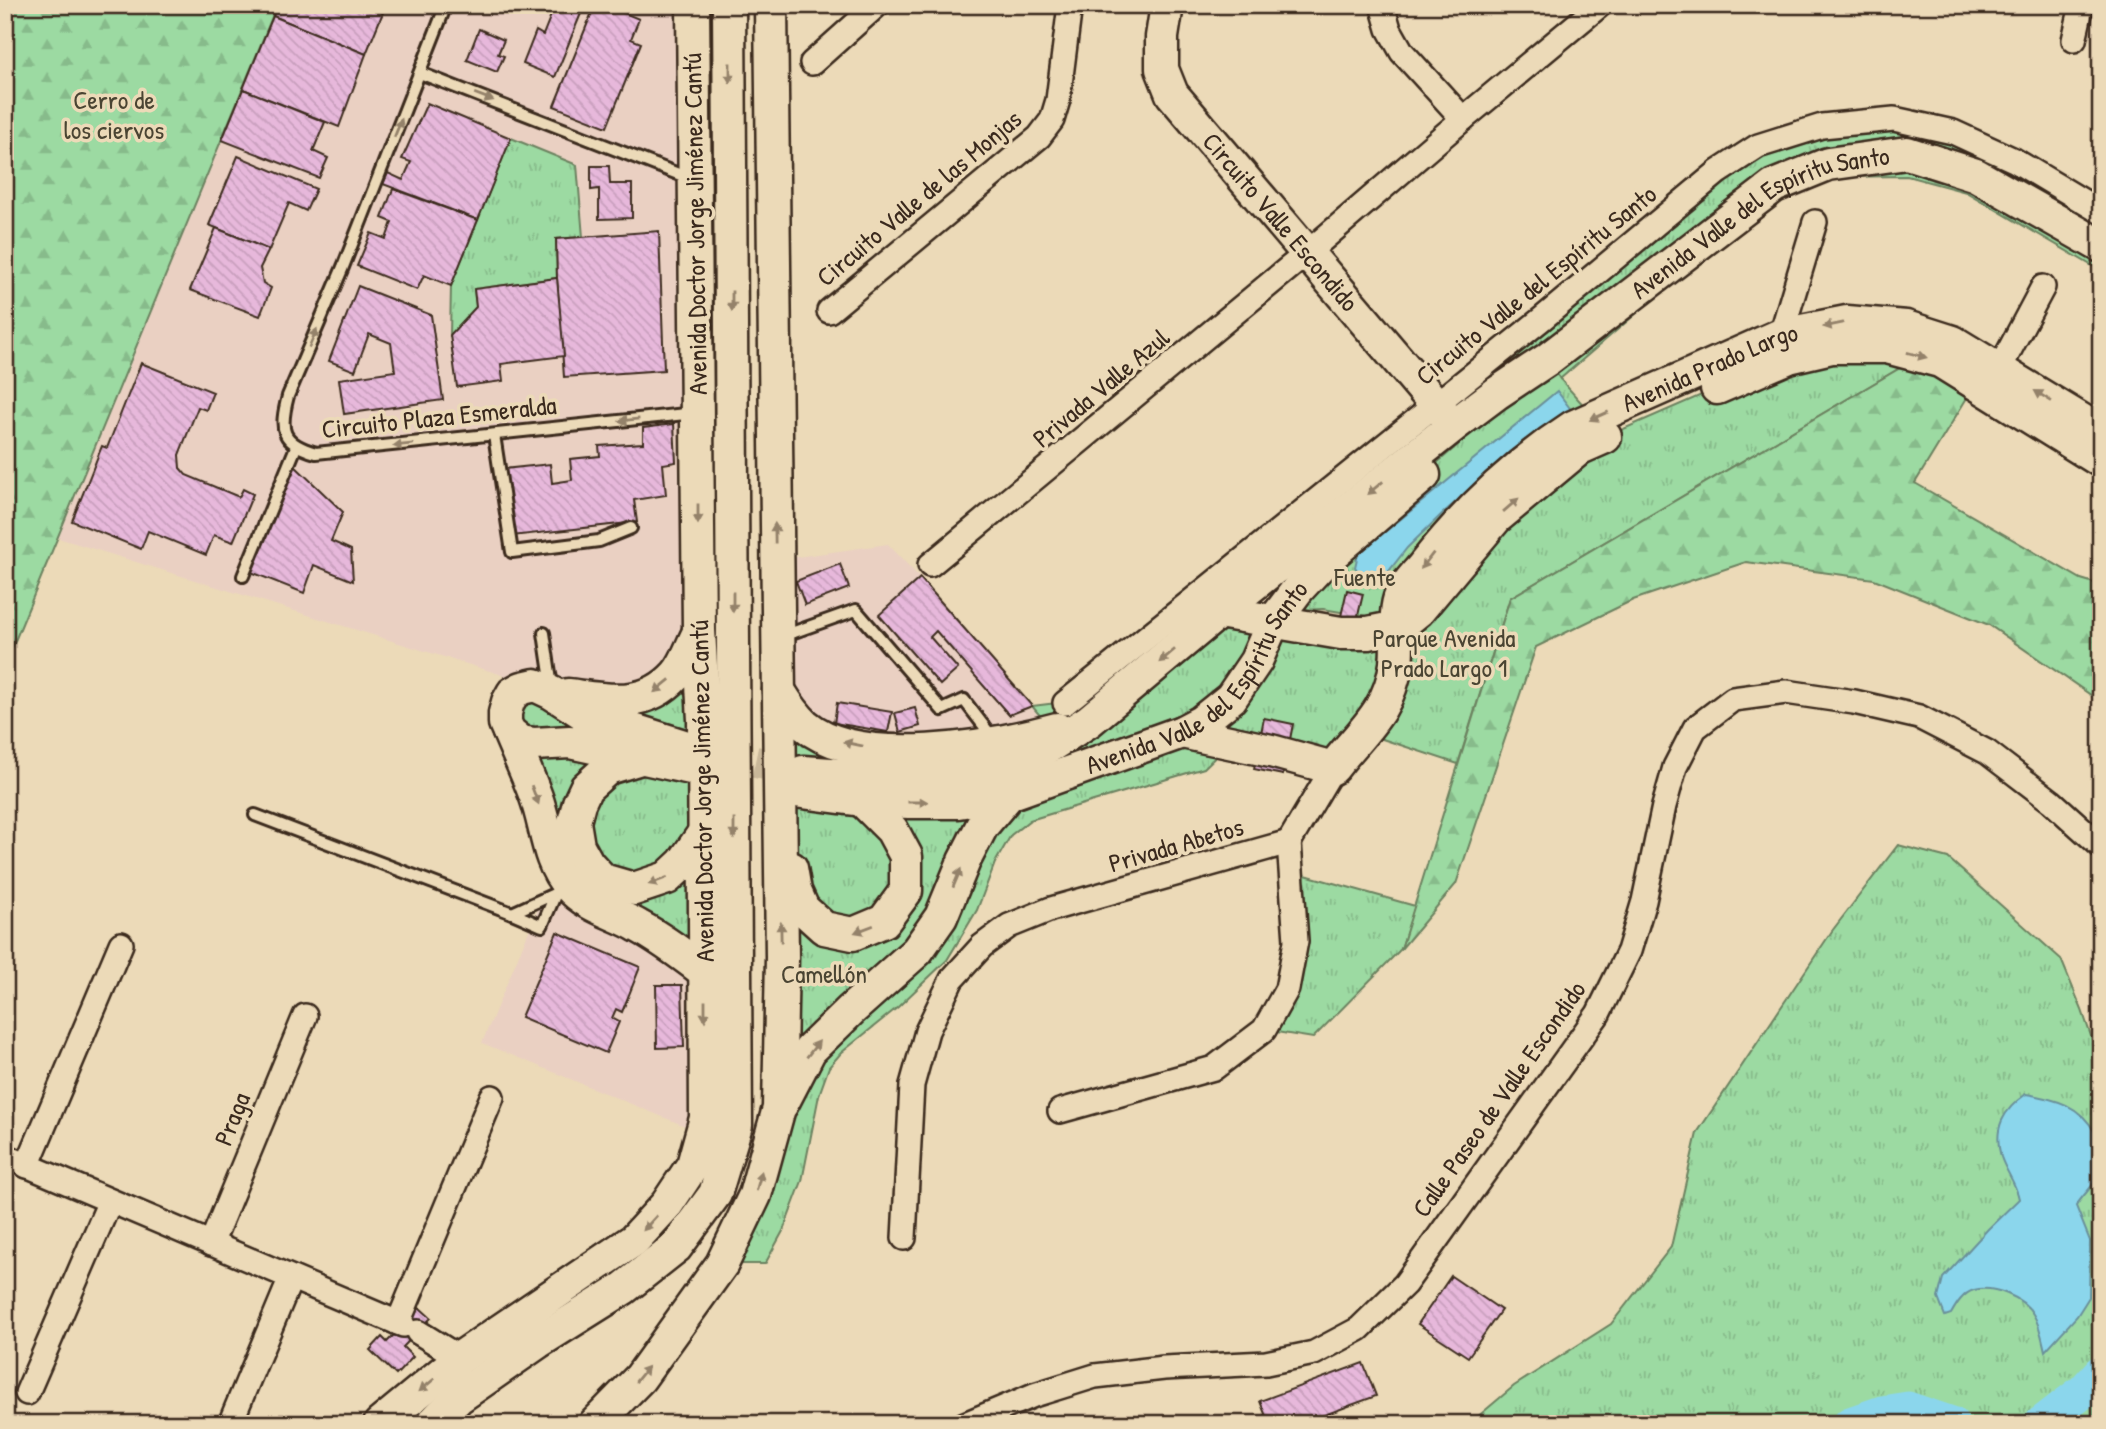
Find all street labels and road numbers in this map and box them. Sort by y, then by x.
street label: Avenida Doctor Jorge Jiménez Cantú [674,53,715,395]
street label: Circuito Valle de las Monjas [809,101,1029,294]
street label: Circuito Valle Escondido [1195,125,1367,318]
street label: Avenida Valle del Espíritu Santo [1623,138,1892,307]
street label: Circuito Valle del Espíritu Santo [1408,176,1663,393]
street label: Avenida Prado Largo [1616,314,1801,420]
street label: Privada Valle Azul [1025,320,1177,455]
street label: Circuito Plaza Esmeralda [320,387,558,446]
street label: Avenida Valle del Espíritu Santo [1081,572,1315,782]
street label: Avenida Doctor Jorge Jiménez Cantú [681,620,722,962]
street label: Privada Abetos [1105,809,1247,880]
street label: Calle Paseo de Valle Escondido [1404,974,1593,1224]
street label: Praga [205,1087,258,1151]

